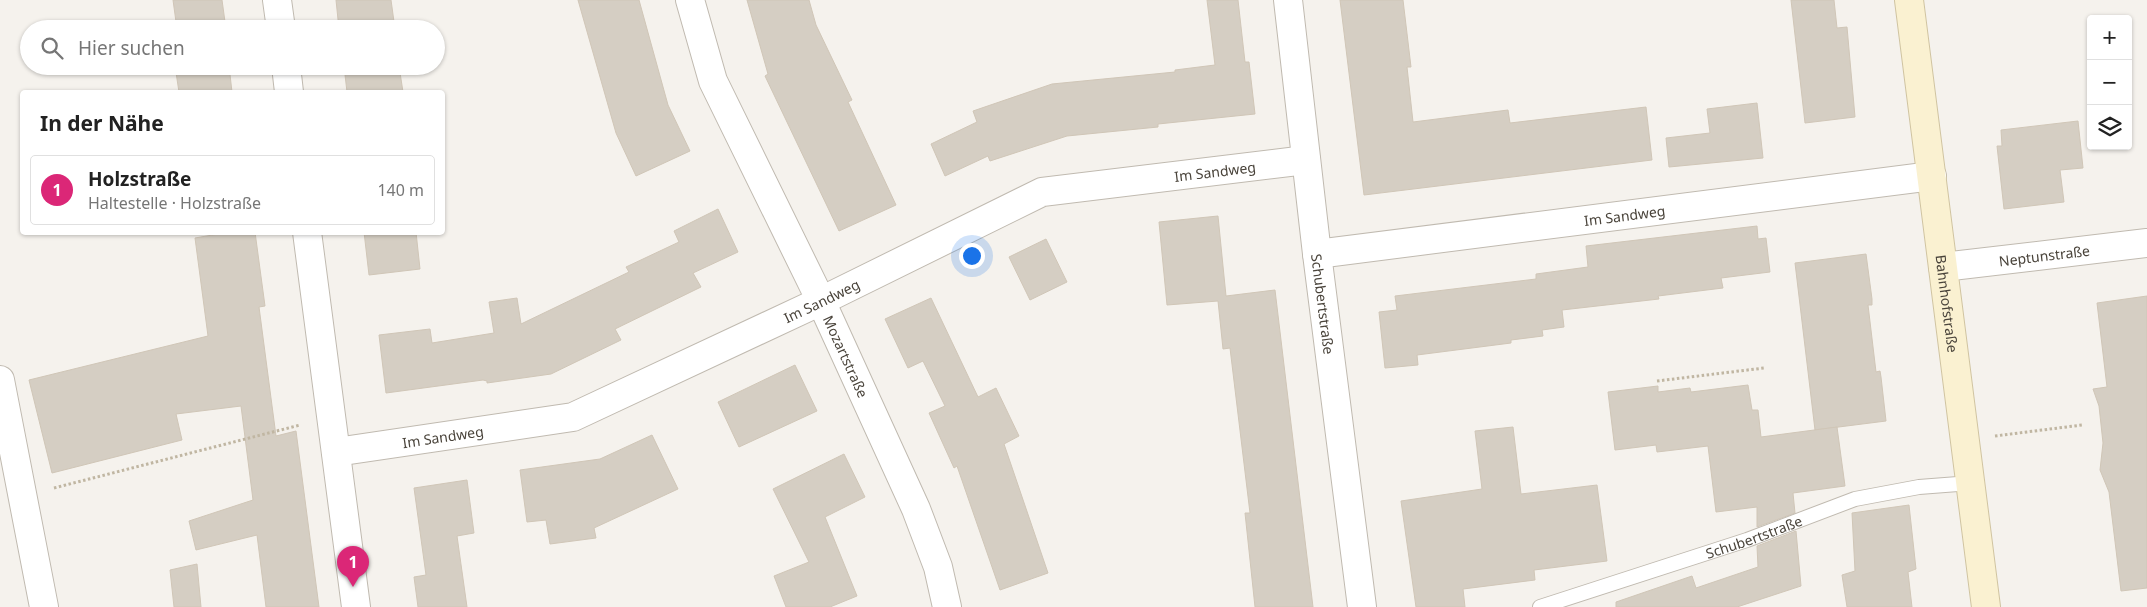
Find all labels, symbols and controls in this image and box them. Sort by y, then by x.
map controls [2087,15,2132,150]
button: + [2087,15,2132,60]
search box [20,20,445,75]
icon: search [38,34,66,62]
text: Hier suchen [78,35,185,61]
button: − [2087,60,2132,105]
button: layers [2087,105,2132,150]
text: In der Nähe [40,109,164,137]
street label: Im Sandweg [1173,157,1257,185]
text: Holzstraße [88,166,191,192]
text: 1 [52,179,62,201]
text: 140 m [377,179,424,201]
text: Haltestelle · Holzstraße [88,192,261,214]
street label: Im Sandweg [1583,200,1666,230]
street label: Neptunstraße [1998,240,2091,270]
your location [959,243,985,269]
street label: Schubertstraße [1308,253,1339,355]
street label: Bahnhofstraße [1932,254,1963,354]
street label: Im Sandweg [780,274,862,327]
street label: Mozartstraße [819,312,873,400]
street label: Im Sandweg [401,421,485,452]
street label: Schubertstraße [1703,511,1805,562]
pin: 1 [337,546,369,587]

